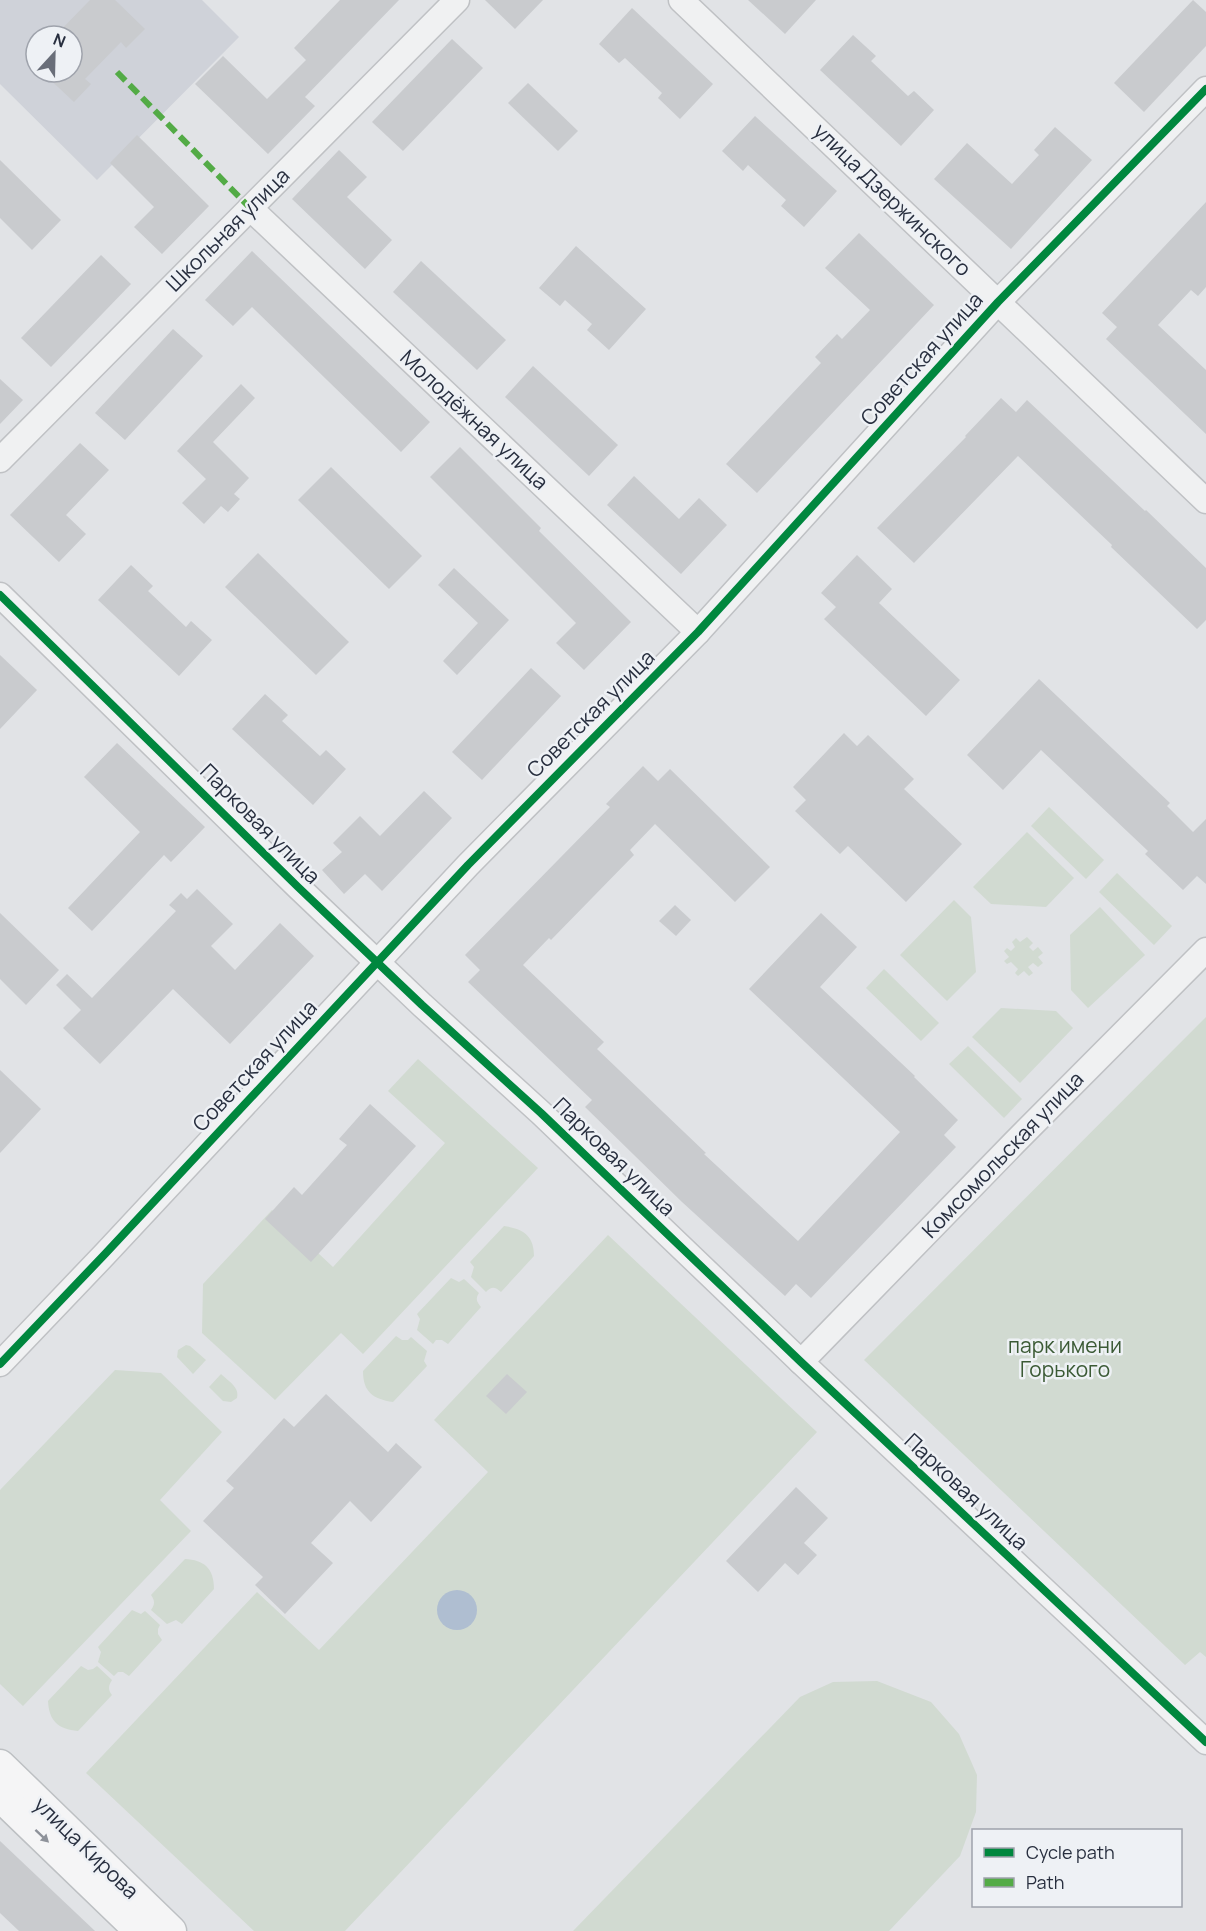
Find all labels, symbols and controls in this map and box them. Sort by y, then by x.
north arrow [24,24,84,84]
text: N [50,28,69,52]
street label: улица Дзержинского [808,117,978,282]
street label: Школьная улица [159,161,295,297]
street label: Советская улица [854,286,989,431]
street label: Молодёжная улица [395,343,555,495]
street label: Советская улица [520,643,660,783]
street label: Парковая улица [194,757,327,890]
street label: Советская улица [186,994,323,1137]
street label: Комсомольская улица [915,1065,1089,1244]
street label: Парковая улица [548,1091,682,1222]
park label: парк имени Горького [1008,1331,1122,1383]
street label: Парковая улица [899,1427,1034,1556]
street label: улица Кирова [28,1790,145,1904]
one-way arrow [35,1829,49,1843]
legend [972,1829,1182,1907]
text: Cycle path [1026,1840,1115,1864]
text: Path [1026,1870,1064,1894]

